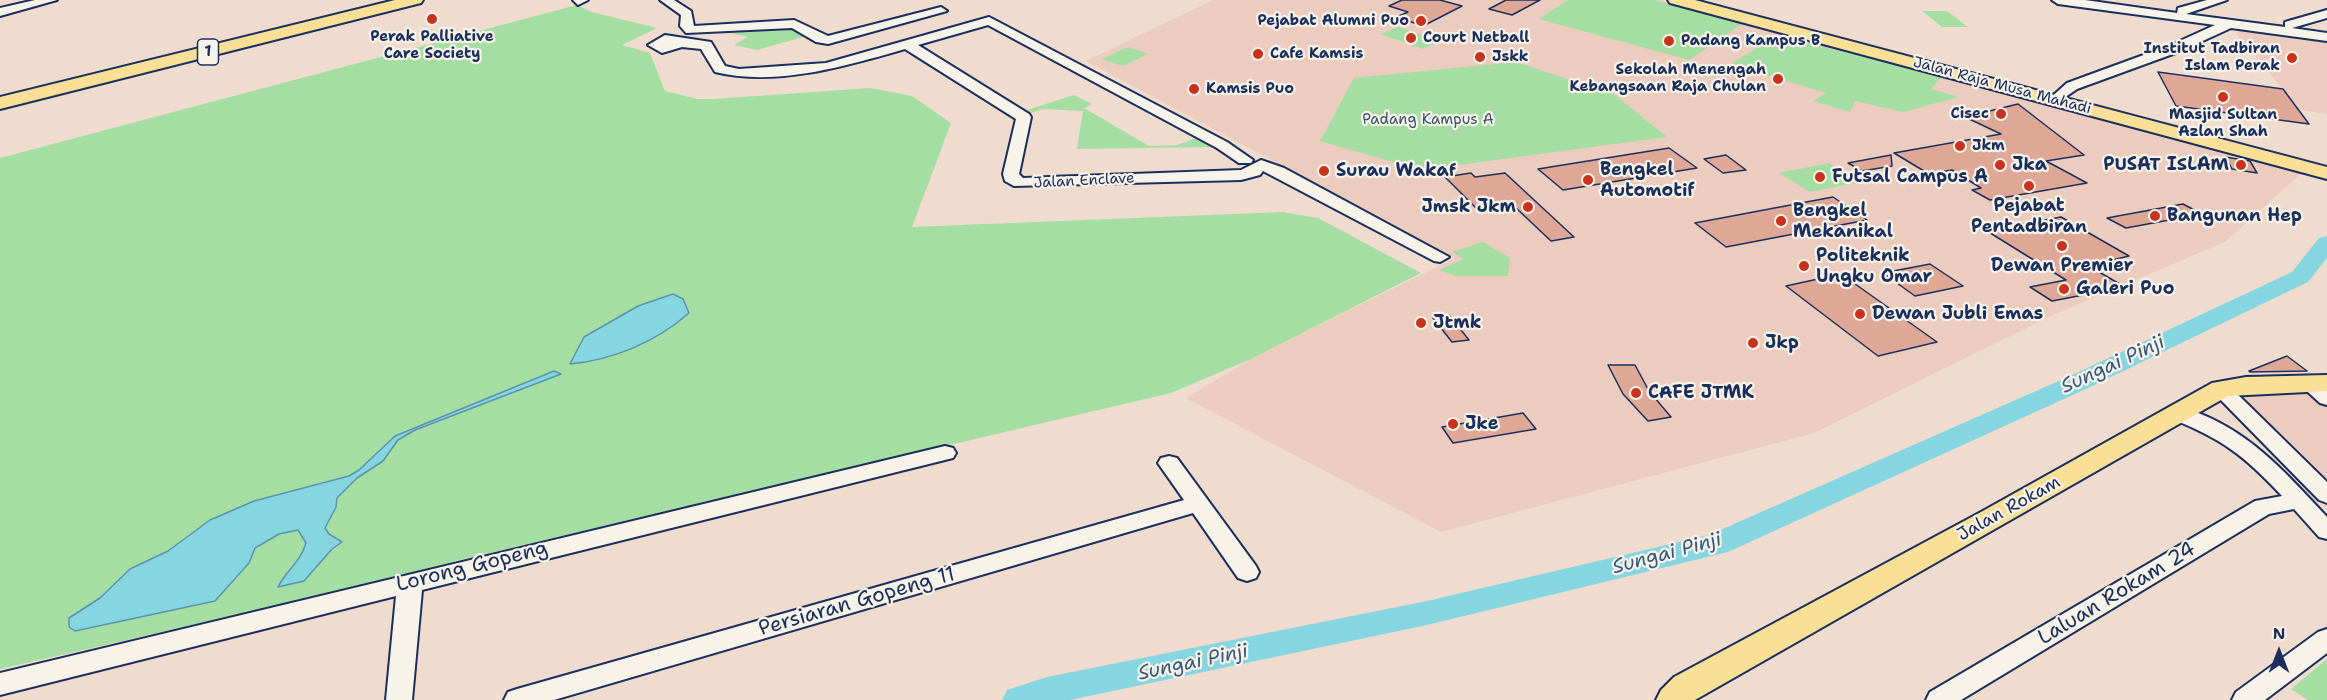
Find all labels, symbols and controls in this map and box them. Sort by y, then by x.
marker: Perak Palliative Care Society [425,12,439,26]
place label: Pejabat Alumni Puo [1257,12,1409,30]
marker: Pejabat Alumni Puo [1414,14,1428,28]
place label: Perak Palliative Care Society [370,28,494,63]
place label: Court Netball [1423,29,1529,47]
marker: Court Netball [1404,31,1418,45]
place label: Padang Kampus B [1681,32,1820,50]
marker: Padang Kampus B [1662,34,1676,48]
road number: 1 [198,39,218,65]
place label: Institut Tadbiran Islam Perak [2144,40,2280,75]
place label: Cafe Kamsis [1270,45,1363,63]
marker: Cafe Kamsis [1251,47,1265,61]
place label: Jskk [1492,48,1529,66]
marker: Jskk [1473,50,1487,64]
marker: Institut Tadbiran Islam Perak [2285,51,2299,65]
street label: Jalan Raja Musa Mahadi [1911,54,2093,118]
place label: Sekolah Menengah Kebangsaan Raja Chulan [1569,61,1766,96]
marker: Sekolah Menengah Kebangsaan Raja Chulan [1771,72,1785,86]
place label: Kamsis Puo [1206,80,1294,98]
marker: Kamsis Puo [1187,82,1201,96]
marker: Masjid Sultan Azlan Shah [2216,90,2230,104]
place label: Cisec [1951,105,1989,123]
place label: Masjid Sultan Azlan Shah [2169,106,2277,141]
marker: Cisec [1994,107,2008,121]
park label: Padang Kampus A [1362,111,1494,129]
place label: Jkm [1972,137,2005,155]
marker: Jkm [1953,139,1967,153]
place label: Jka [2012,154,2047,176]
place label: PUSAT ISLAM [2103,154,2229,176]
marker: Jka [1993,158,2007,172]
marker: PUSAT ISLAM [2234,158,2248,172]
place label: Bengkel Automotif [1600,159,1695,201]
place label: Surau Wakaf [1336,160,1456,182]
marker: Surau Wakaf [1317,164,1331,178]
place label: Futsal Campus A [1832,166,1988,188]
street label: Jalan Enclave [1033,169,1135,193]
marker: Futsal Campus A [1813,170,1827,184]
marker: Bengkel Automotif [1581,173,1595,187]
marker: Pejabat Pentadbiran [2022,179,2036,193]
place label: Pejabat Pentadbiran [1971,195,2087,238]
place label: Jmsk Jkm [1422,196,1516,218]
marker: Jmsk Jkm [1521,200,1535,214]
place label: Bengkel Mekanikal [1793,200,1893,242]
place label: Bangunan Hep [2167,205,2302,227]
marker: Bangunan Hep [2148,209,2162,223]
marker: Bengkel Mekanikal [1774,214,1788,228]
marker: Dewan Premier [2055,239,2069,253]
place label: Politeknik Ungku Omar [1816,245,1932,288]
place label: Dewan Premier [1991,255,2133,277]
marker: Politeknik Ungku Omar [1797,259,1811,273]
place label: Galeri Puo [2076,278,2174,300]
marker: Galeri Puo [2057,282,2071,296]
place label: Dewan Jubli Emas [1872,303,2043,325]
marker: Dewan Jubli Emas [1853,307,1867,321]
place label: Jtmk [1433,312,1481,334]
marker: Jtmk [1414,316,1428,330]
water label: Sungai Pinji [2057,330,2169,400]
place label: Jkp [1765,332,1799,354]
marker: Jkp [1746,336,1760,350]
place label: CAFE JTMK [1648,382,1754,404]
marker: CAFE JTMK [1629,386,1643,400]
place label: Jke [1465,413,1499,435]
marker: Jke [1446,417,1460,431]
street label: Jalan Rokam [1954,472,2064,546]
water label: Sungai Pinji [1610,528,1724,580]
street label: Lorong Gopeng [394,536,550,598]
street label: Laluan Rokam 24 [2034,537,2200,651]
street label: Persiaran Gopeng 11 [756,562,958,642]
north arrow [2249,622,2309,682]
text: N [2273,623,2285,644]
water label: Sungai Pinji [1136,640,1250,686]

